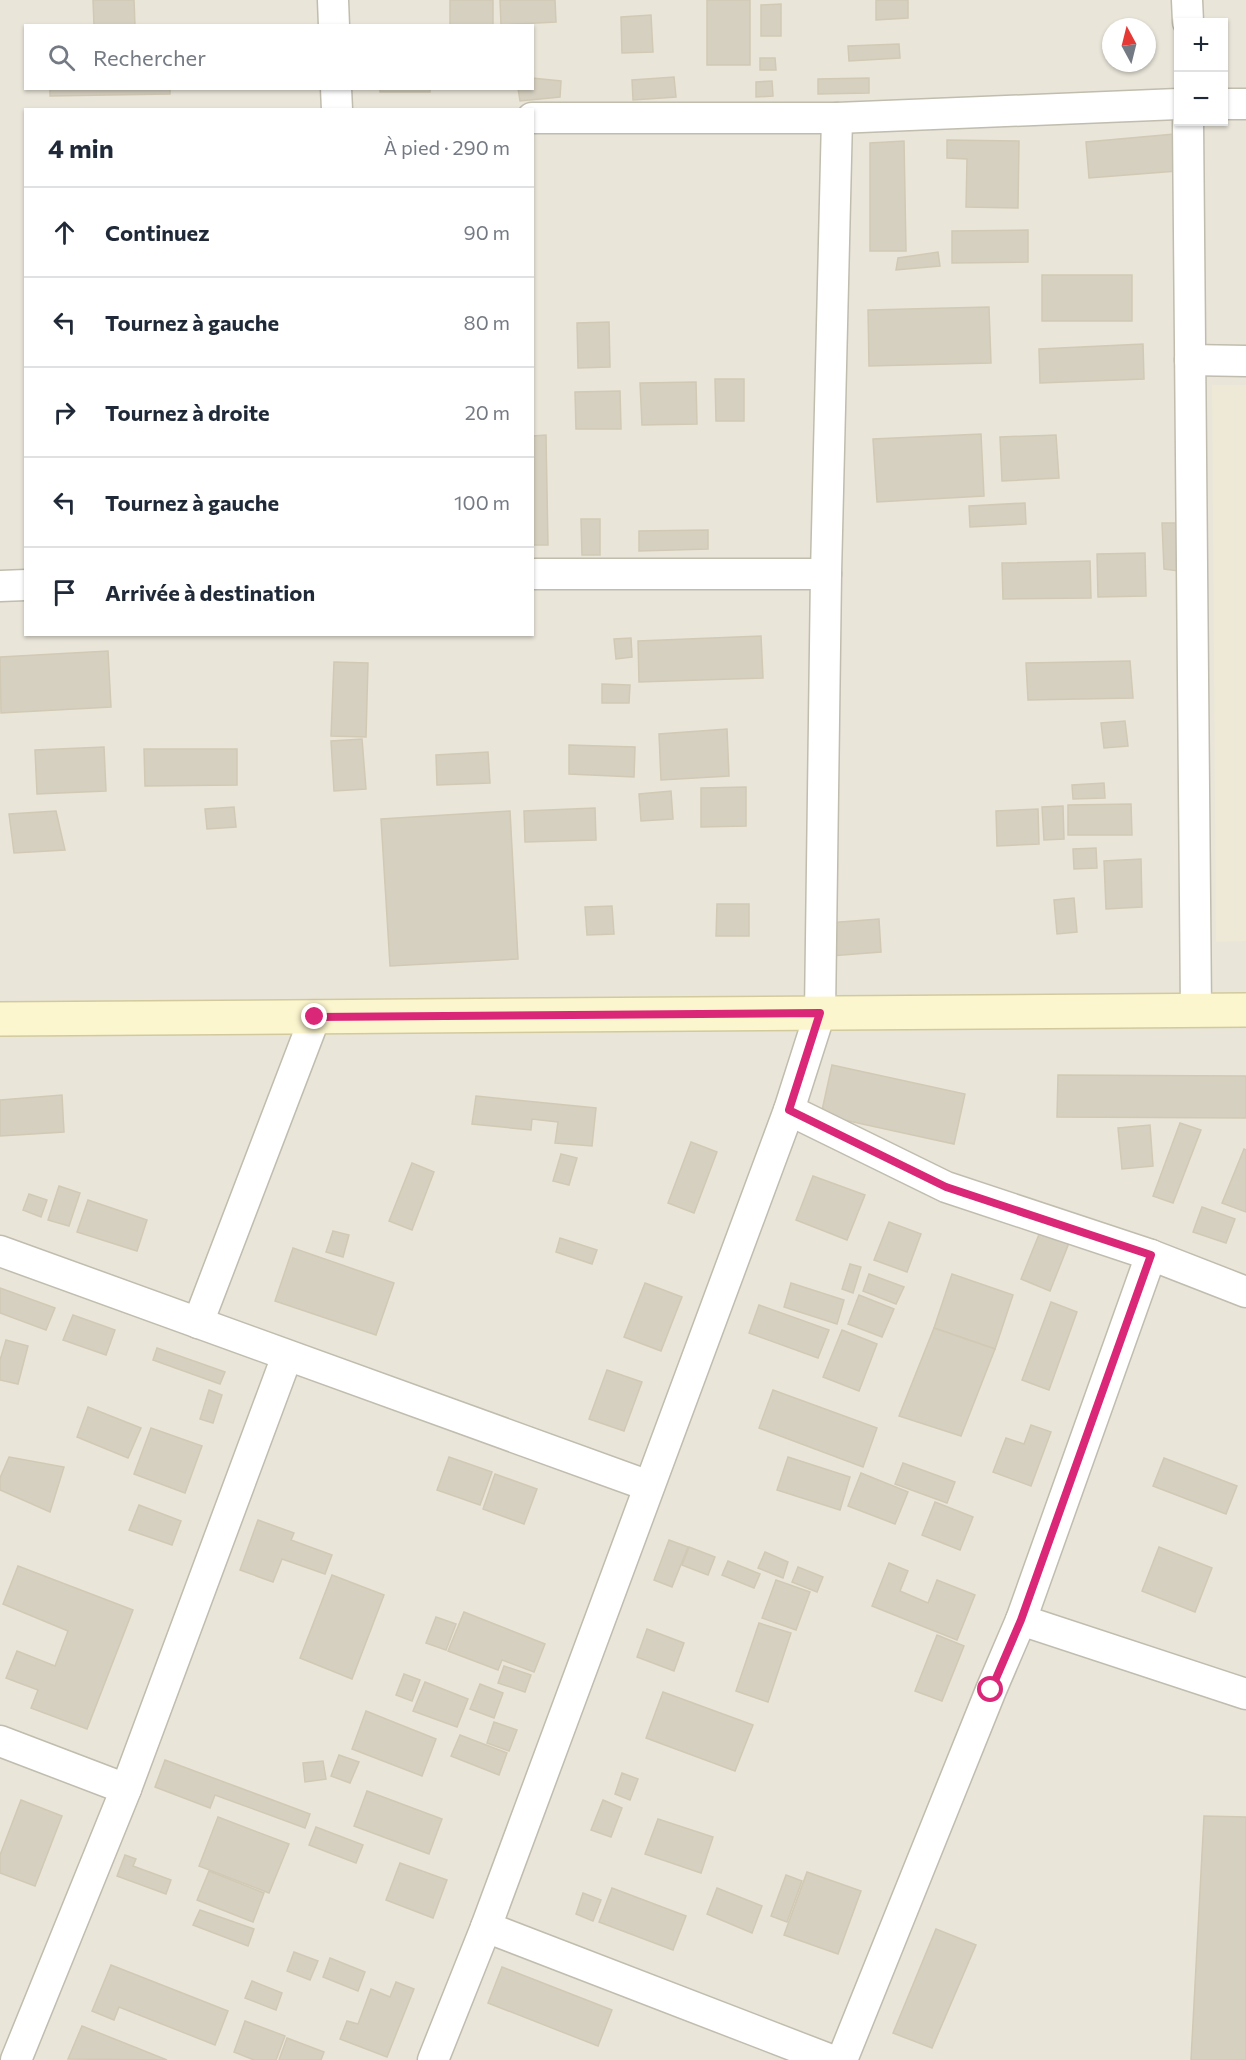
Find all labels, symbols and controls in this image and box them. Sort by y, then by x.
north arrow [1102,18,1156,72]
map controls [1174,18,1228,126]
button: + [1174,18,1228,72]
search box [24,24,534,90]
icon: search [45,41,78,74]
text: Rechercher [93,44,206,71]
button: − [1174,72,1228,126]
text: 4 min [48,132,114,163]
text: À pied · 290 m [383,135,510,159]
icon: ahead [48,216,81,249]
text: Continuez [105,219,210,246]
text: 90 m [464,220,510,244]
icon: left [48,306,81,339]
text: Tournez à gauche [105,309,279,336]
text: 80 m [464,310,510,334]
icon: right [48,396,81,429]
text: Tournez à droite [105,399,270,426]
text: 20 m [465,400,510,424]
icon: left [48,486,81,519]
text: Tournez à gauche [105,489,279,516]
text: 100 m [454,490,510,514]
icon: arrive [48,576,81,609]
text: Arrivée à destination [105,579,315,606]
route end [301,1003,327,1029]
route start [977,1676,1003,1702]

